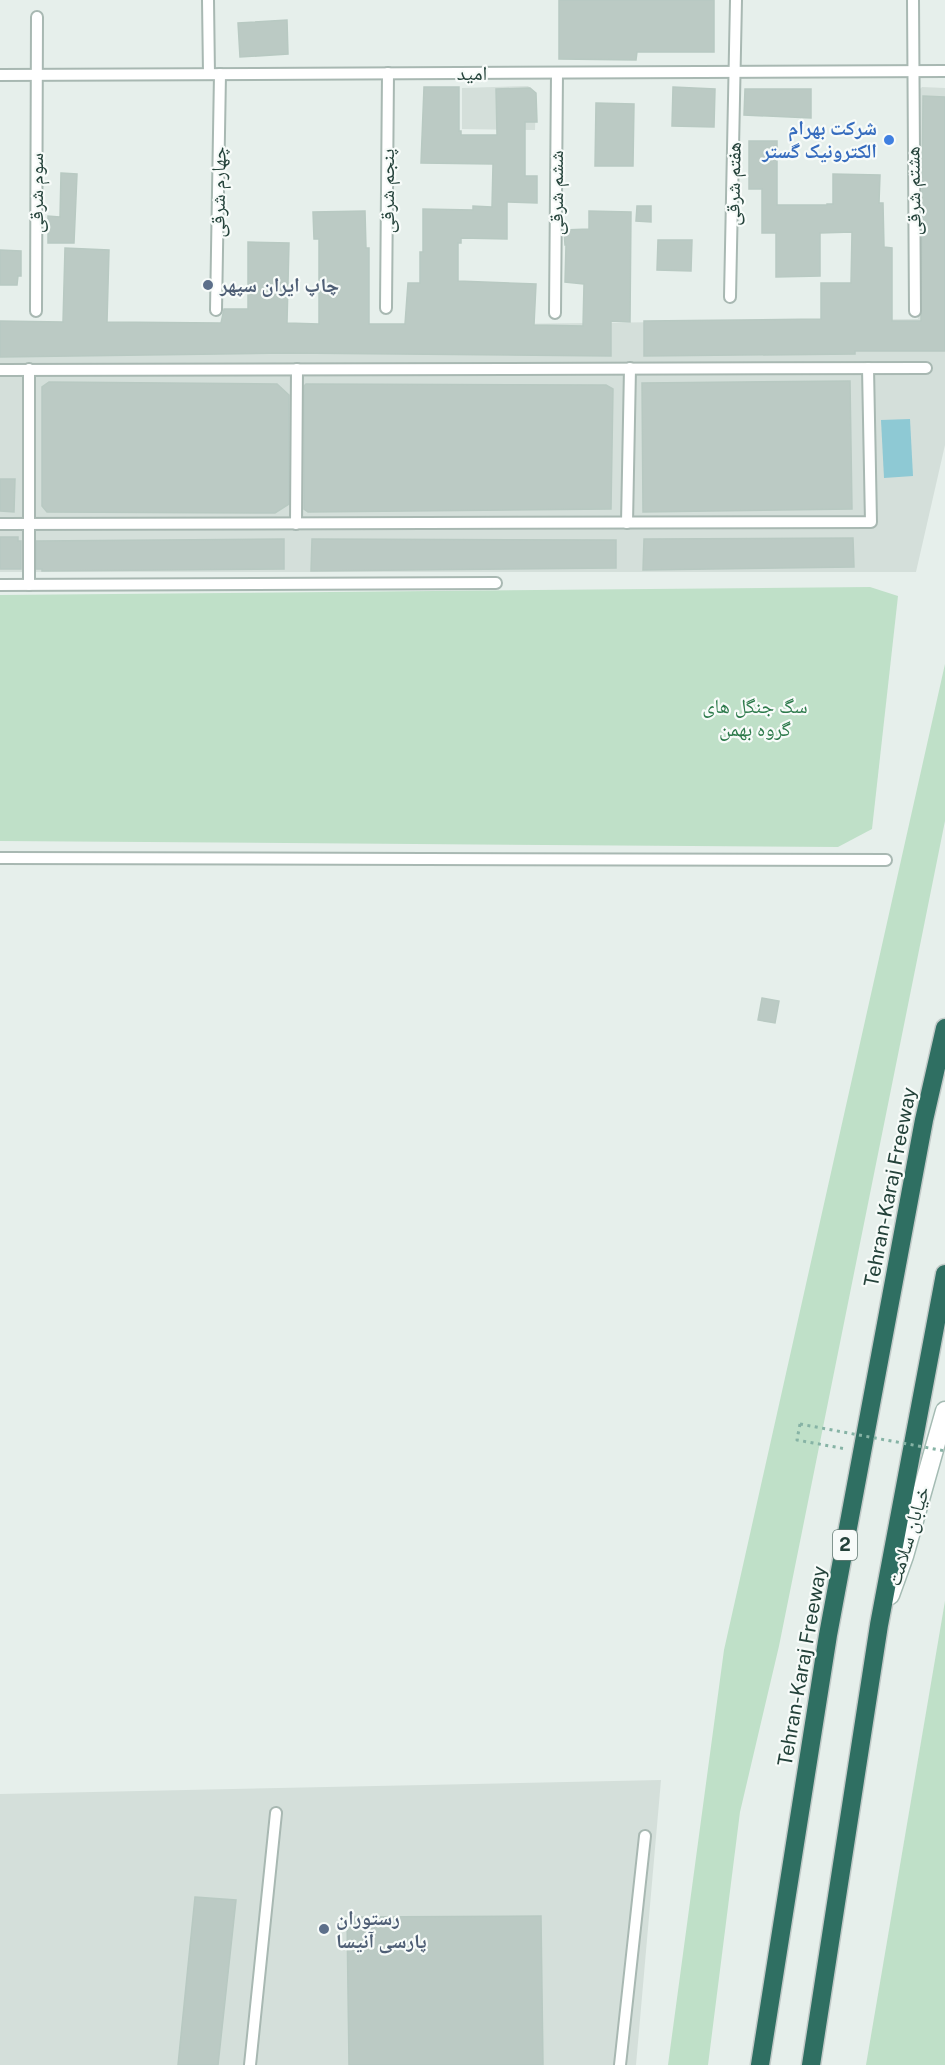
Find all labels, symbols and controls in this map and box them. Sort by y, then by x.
street label: امید [457,61,487,85]
place label: شرکت بهرام الکترونیک گستر [761,116,877,163]
marker: شرکت بهرام الکترونیک گستر [882,133,896,147]
street label: هفتم شرقی [720,142,748,226]
street label: چهارم شرقی [205,146,233,238]
street label: هشتم شرقی [900,146,928,236]
street label: پنجم شرقی [375,148,401,233]
street label: ششم شرقی [544,150,570,236]
street label: سوم شرقی [24,153,50,233]
place label: چاپ ایران سپهر [219,273,339,297]
marker: چاپ ایران سپهر [201,278,215,292]
park label: سگ جنگل های گروه بهمن [702,694,808,741]
street label: Tehran-Karaj Freeway [859,1085,921,1289]
street label: خیابان سلامت [881,1483,935,1589]
road number: 2 [833,1530,857,1560]
street label: Tehran-Karaj Freeway [773,1564,831,1768]
place label: رستوران پارسی آنیسا [336,1906,427,1954]
marker: رستوران پارسی آنیسا [317,1922,331,1936]

